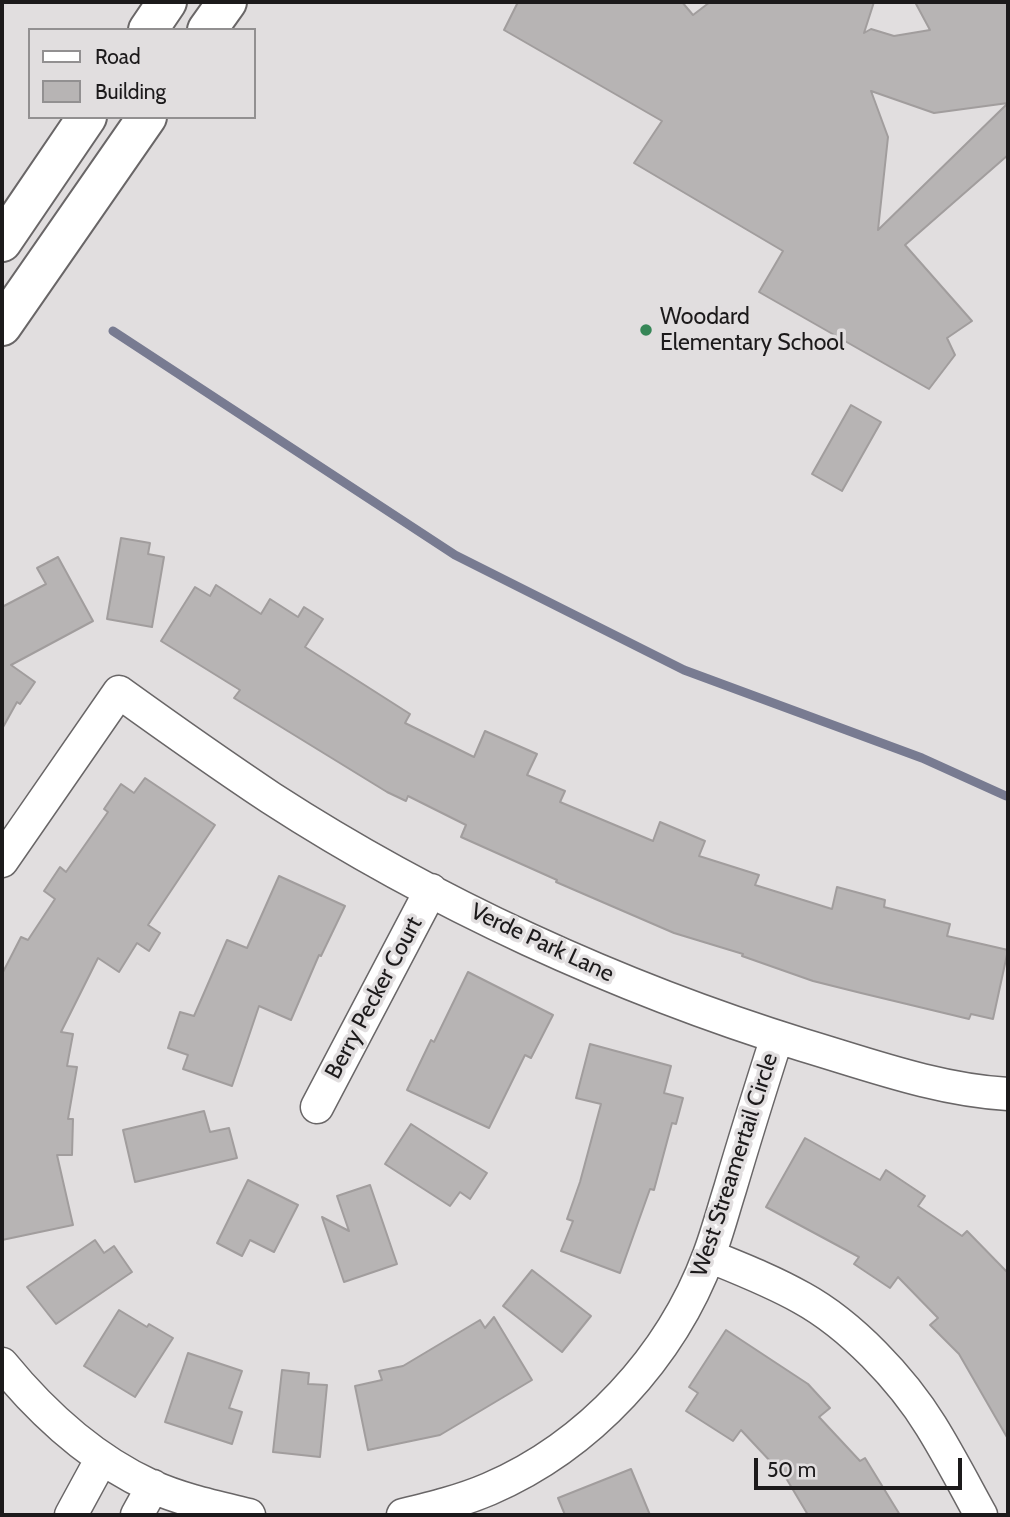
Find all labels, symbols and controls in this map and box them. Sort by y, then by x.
legend [28,28,256,119]
text: Road [95,44,141,69]
text: Building [95,79,166,104]
place label: Woodard Elementary School [660,303,844,357]
marker: Woodard Elementary School [638,322,654,338]
street label: Verde Park Lane [466,898,618,988]
street label: Berry Pecker Court [320,912,428,1084]
street label: West Streamertail Circle [686,1050,784,1280]
scale bar [758,1444,966,1488]
text: 50 m [767,1457,816,1482]

